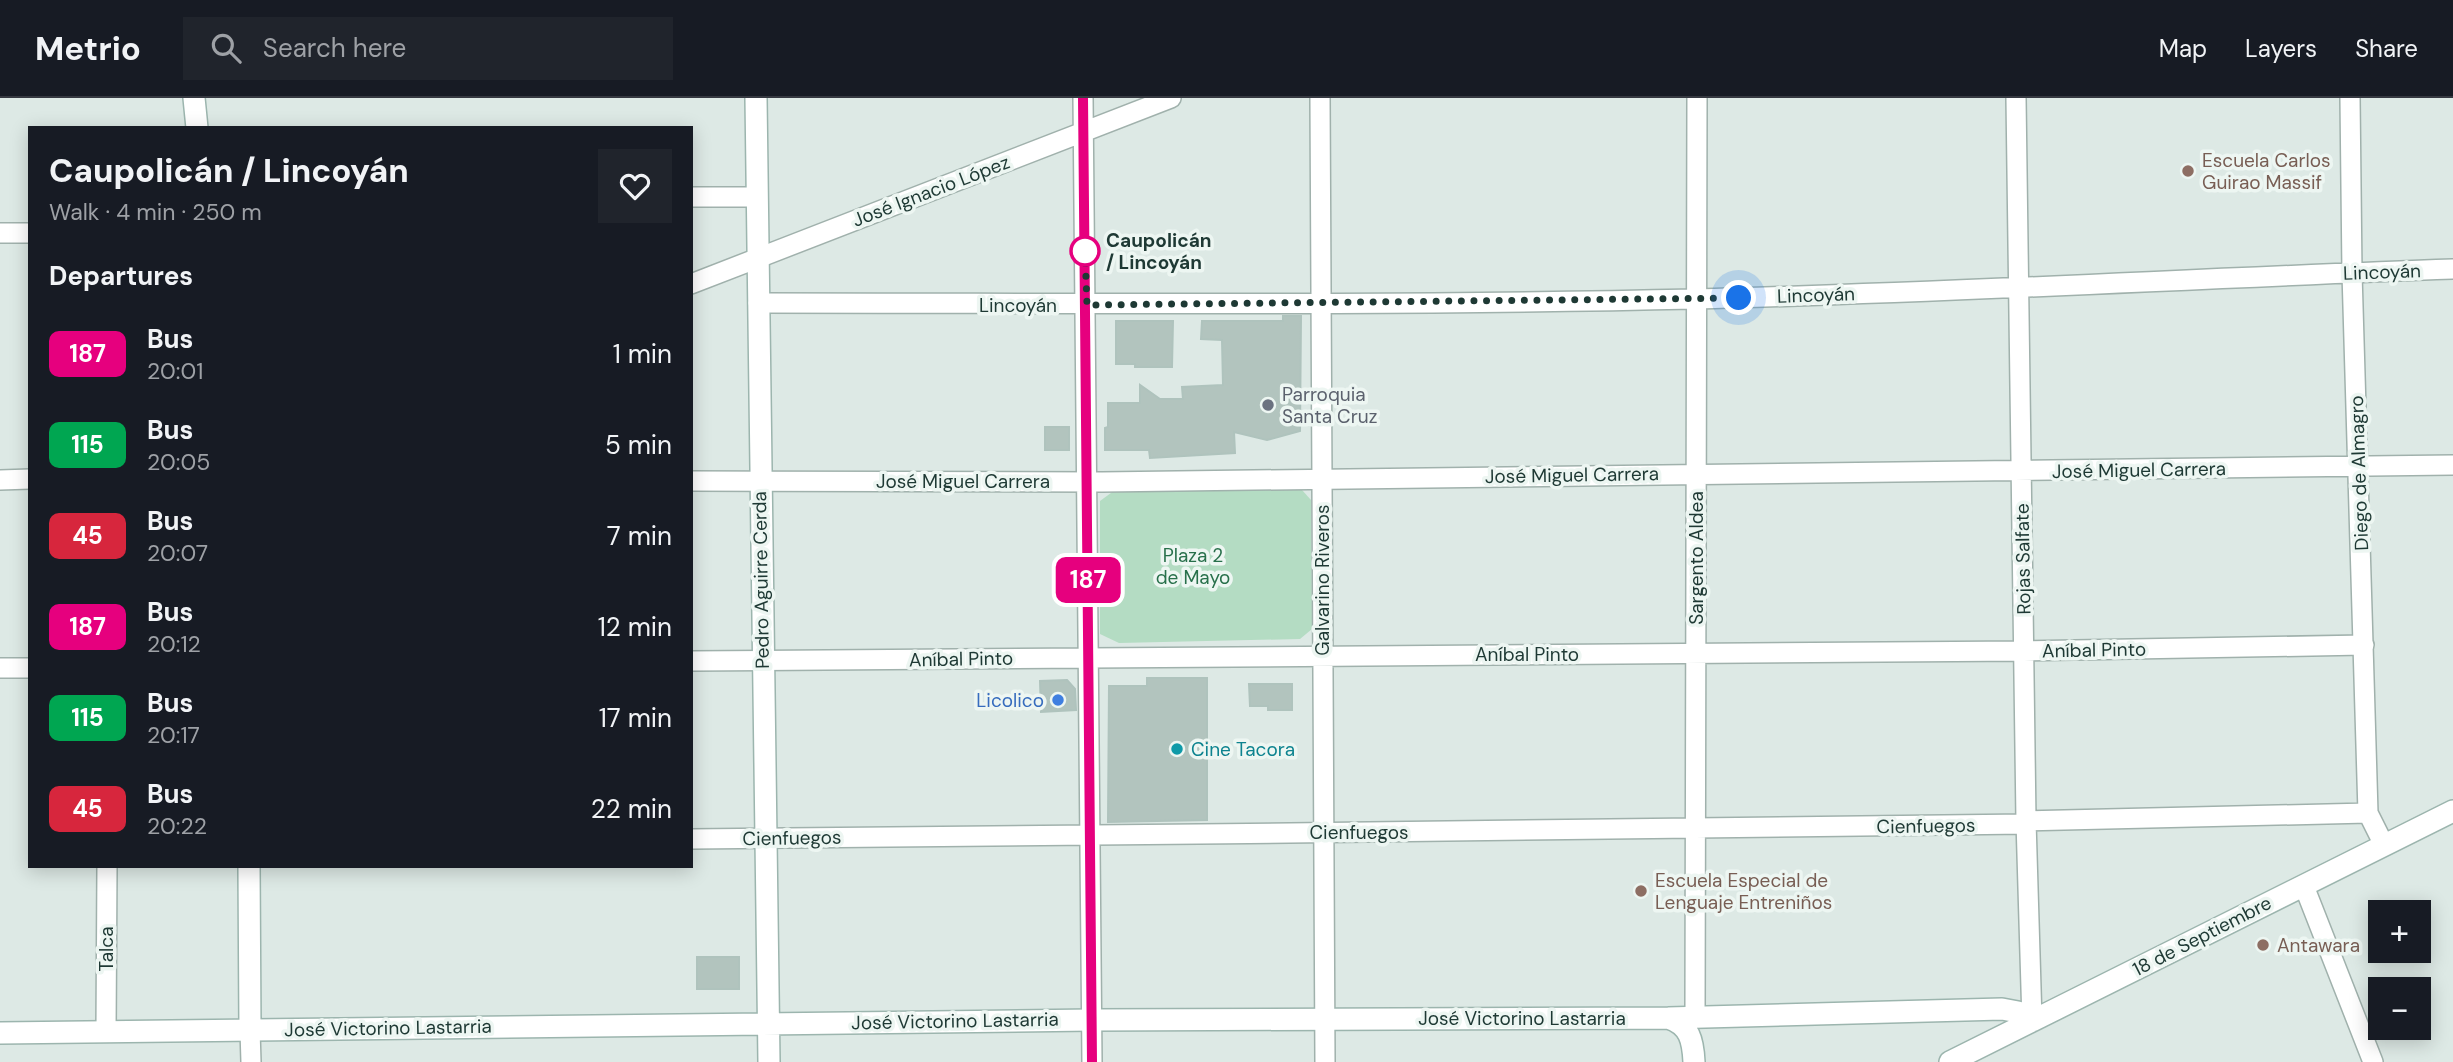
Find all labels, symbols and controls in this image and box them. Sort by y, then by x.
search box [183,17,673,80]
text: Metrio [35,27,141,70]
icon: search [207,29,245,67]
text: Search here [263,31,406,65]
text: Map [2159,33,2207,64]
text: Layers [2245,33,2317,64]
text: Share [2355,33,2418,64]
place label: Escuela Carlos Guirao Massif [2202,148,2330,195]
text: Caupolicán / Lincoyán [49,149,409,192]
button: heart [598,149,672,223]
street label: José Ignacio López [849,149,1013,233]
marker: Escuela Carlos Guirao Massif [2180,163,2196,179]
text: Walk · 4 min · 250 m [49,197,262,227]
place label: Caupolicán / Lincoyán [1106,228,1212,275]
marker: Caupolicán / Lincoyán [1070,236,1100,266]
street label: Lincoyán [2343,258,2421,286]
text: Departures [49,259,193,293]
your location [1721,280,1756,315]
street label: Lincoyán [1777,281,1855,309]
street label: Lincoyán [979,293,1057,318]
text: Bus [147,322,193,356]
text: 1 min [613,337,672,371]
text: 187 [69,338,106,369]
text: 20:01 [147,356,203,386]
place label: Parroquia Santa Cruz [1282,382,1377,429]
street label: Diego de Almagro [2344,395,2374,551]
marker: Parroquia Santa Cruz [1260,397,1276,413]
text: Bus [147,413,193,447]
text: 5 min [605,428,672,462]
text: 115 [71,429,104,460]
text: 20:05 [147,447,210,477]
street label: José Miguel Carrera [2052,456,2226,484]
street label: José Miguel Carrera [1485,461,1659,489]
street label: José Miguel Carrera [876,469,1050,494]
street label: Pedro Aguirre Cerda [747,491,775,669]
street label: Sargento Aldea [1684,491,1709,625]
street label: Rojas Salfate [2010,503,2036,615]
text: Bus [147,504,193,538]
street label: Galvarino Riveros [1310,504,1335,656]
text: 7 min [607,519,672,553]
text: 45 [72,520,103,551]
text: 20:07 [147,538,208,568]
park label: Plaza 2 de Mayo [1156,543,1230,590]
line badge: 187 [1048,557,1128,603]
text: 187 [1070,564,1106,595]
text: Bus [147,595,193,629]
text: 12 min [598,610,672,644]
text: 187 [69,611,106,642]
text: 20:12 [147,629,201,659]
street label: Aníbal Pinto [2042,637,2146,663]
street label: Aníbal Pinto [1475,642,1579,667]
street label: Aníbal Pinto [909,646,1013,672]
text: Bus [147,686,193,720]
place label: Licolico [976,688,1044,713]
marker: Licolico [1050,692,1066,708]
text: 17 min [599,701,672,735]
text: 115 [71,702,104,733]
text: 20:17 [147,720,200,750]
place label: Cine Tacora [1191,737,1295,762]
marker: Cine Tacora [1169,741,1185,757]
text: Bus [147,777,193,811]
text: 22 min [591,792,672,826]
text: 45 [72,793,103,824]
text: 20:22 [147,811,207,841]
street label: Cienfuegos [1876,813,1976,839]
street label: Cienfuegos [1310,820,1409,845]
street label: Cienfuegos [742,825,842,851]
place label: Escuela Especial de Lenguaje Entreniños [1655,868,1832,915]
marker: Escuela Especial de Lenguaje Entreniños [1633,883,1649,899]
street label: 18 de Septiembre [2128,890,2276,982]
map controls [2368,900,2431,1040]
button: + [2368,900,2431,963]
street label: Talca [94,926,119,972]
place label: Antawara [2277,933,2360,958]
marker: Antawara [2255,937,2271,953]
button: − [2368,977,2431,1040]
street label: José Victorino Lastarria [1418,1006,1626,1031]
street label: José Victorino Lastarria [851,1007,1059,1035]
street label: José Victorino Lastarria [284,1014,492,1042]

